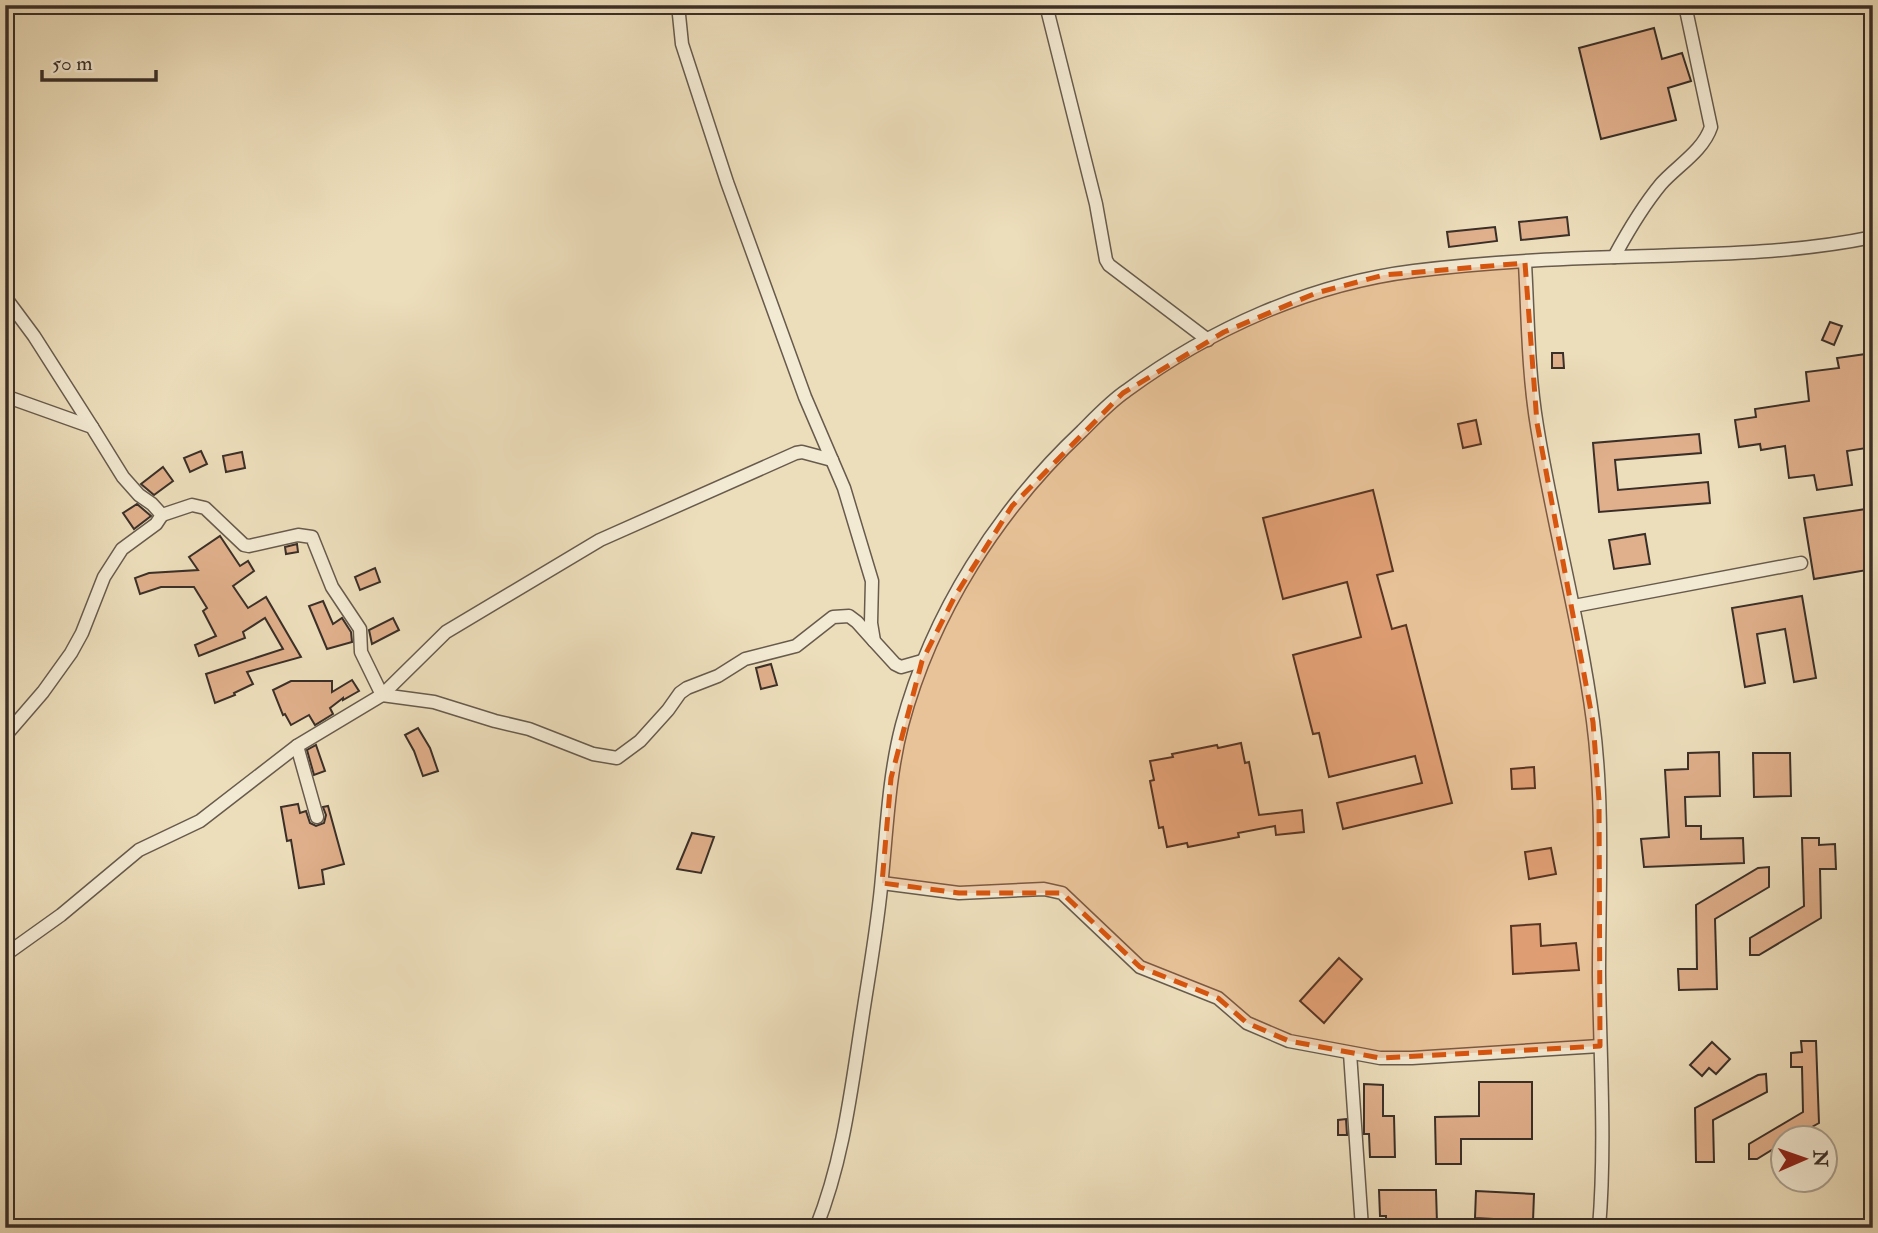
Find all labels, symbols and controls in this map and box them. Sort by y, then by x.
scale bar [42,38,156,82]
text: 50 m [52,50,93,77]
north arrow [1770,1124,1840,1194]
text: N [1808,1149,1832,1168]

